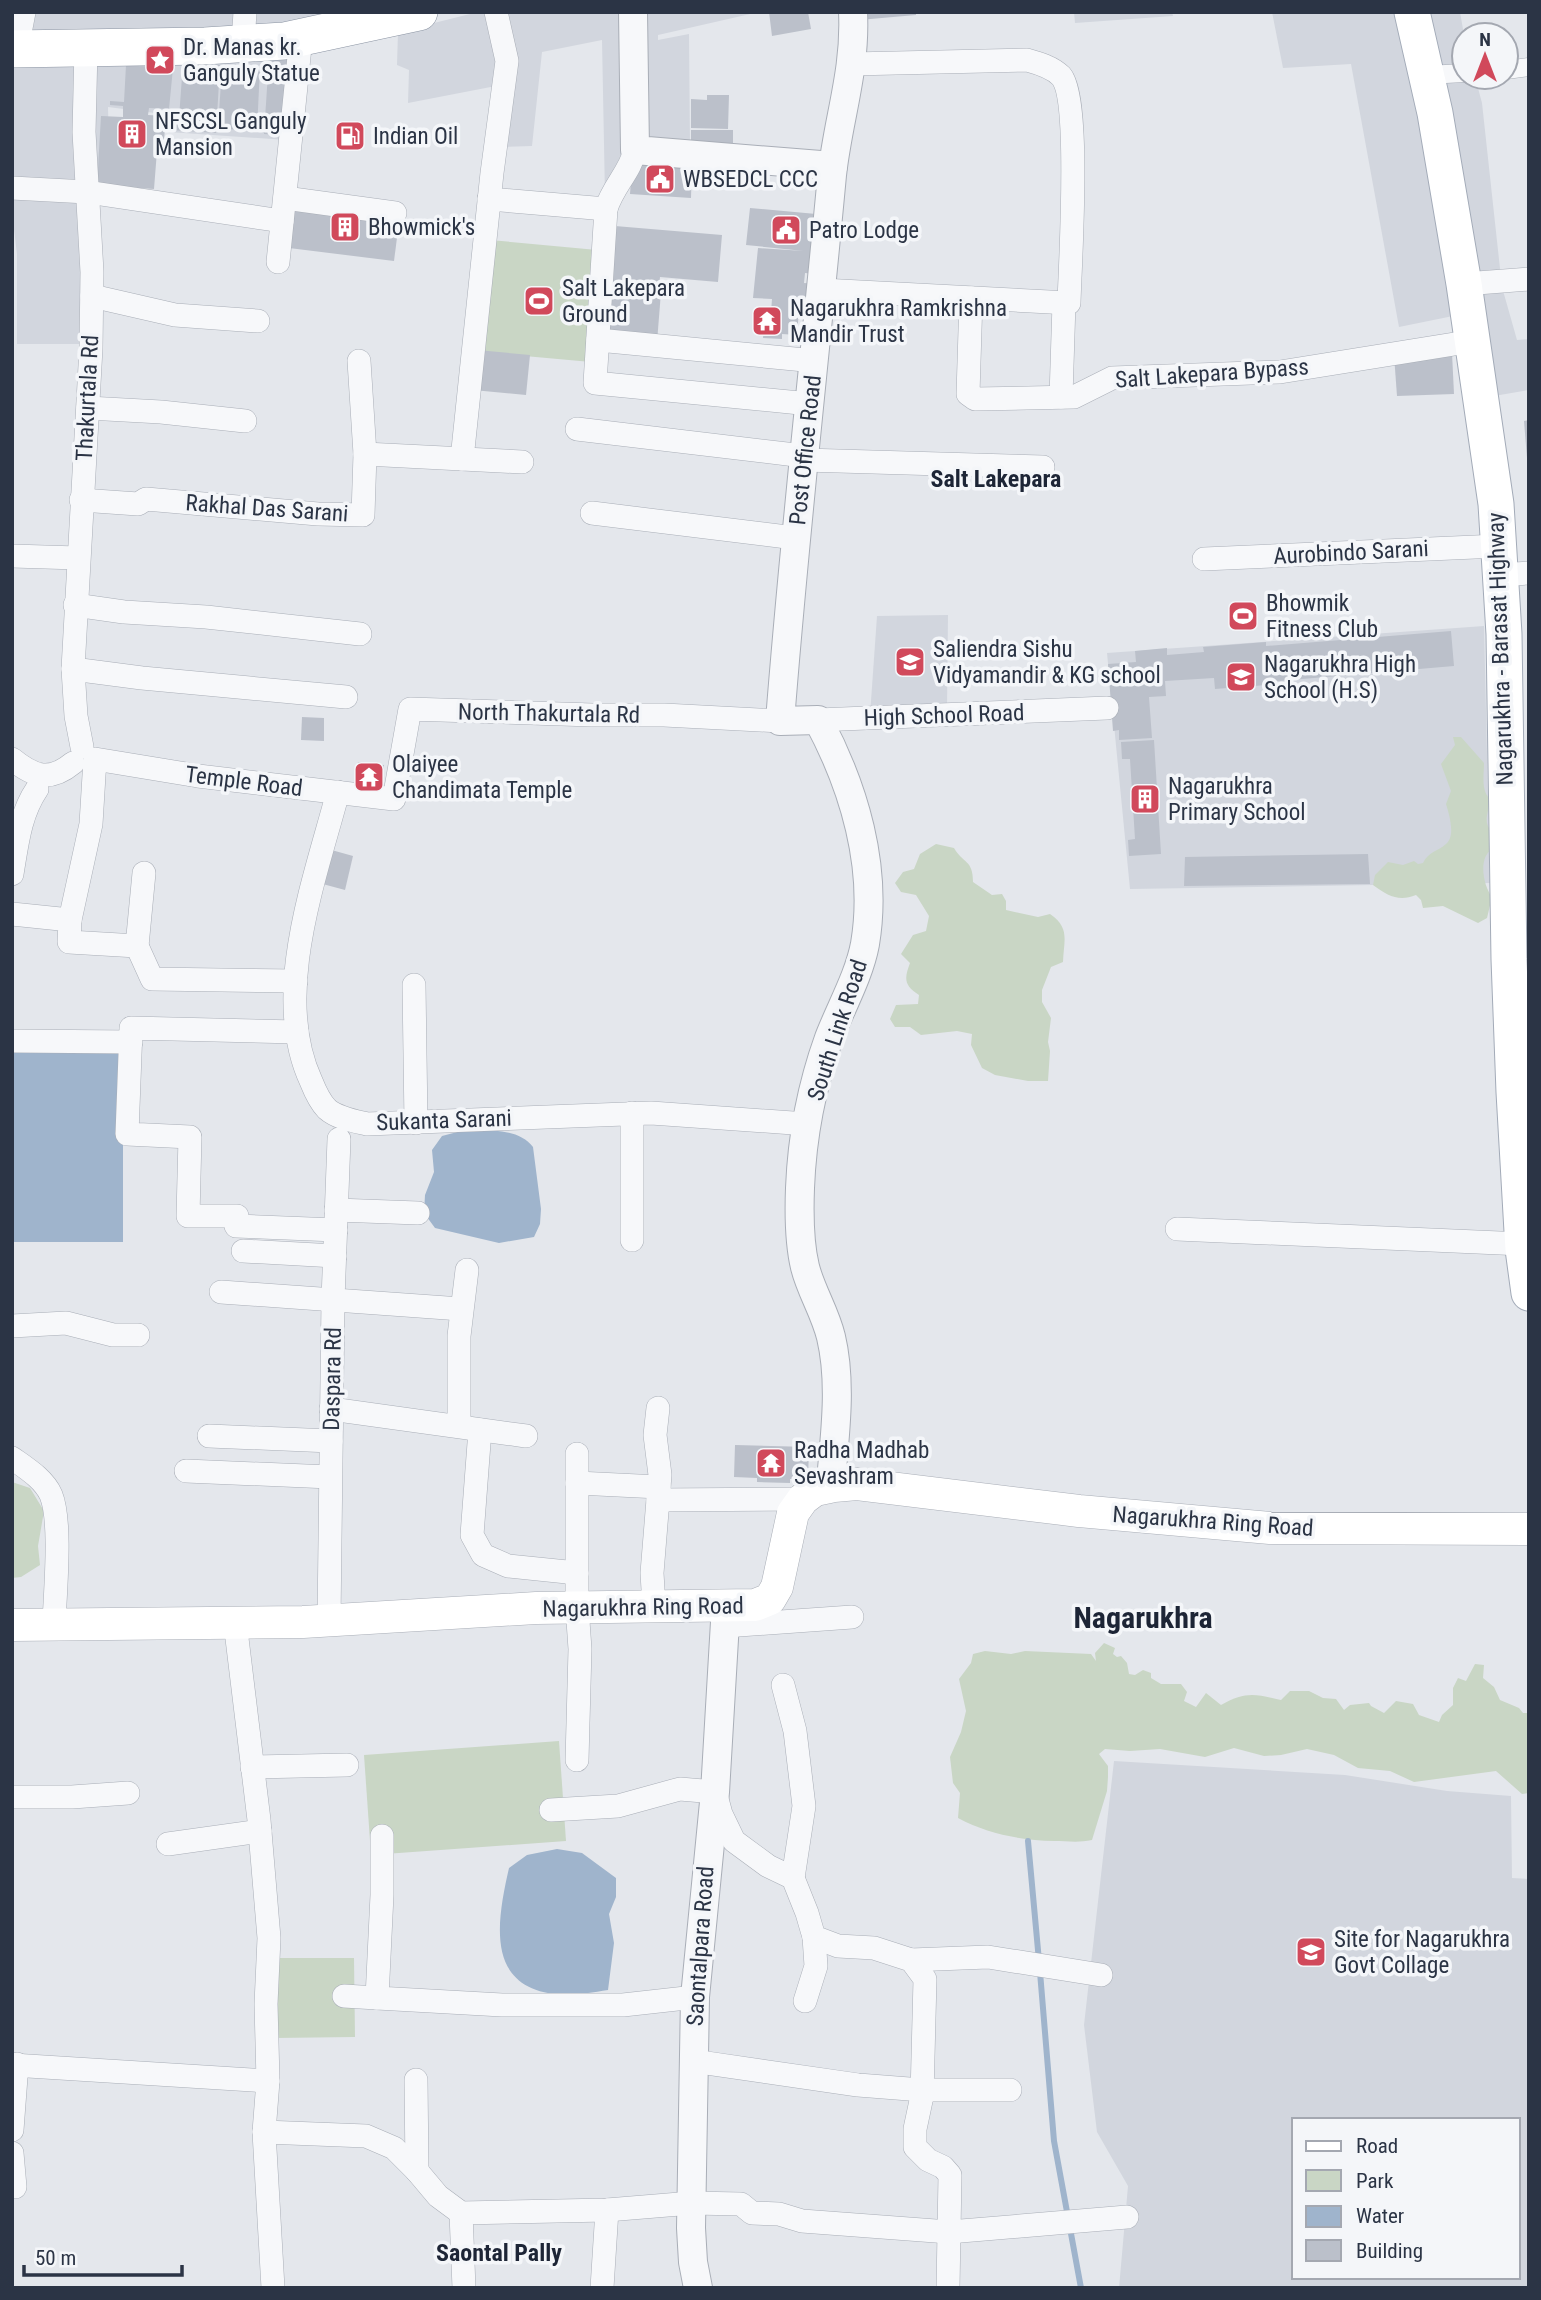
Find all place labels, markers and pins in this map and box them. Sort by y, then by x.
place label: Dr. Manas kr. Ganguly Statue [183,34,320,87]
place icon: Dr. Manas kr. Ganguly Statue [143,43,177,77]
place label: NFSCSL Ganguly Mansion [155,108,307,161]
building icon: NFSCSL Ganguly Mansion [115,117,149,151]
fuel station icon: Indian Oil [333,119,367,153]
place label: Indian Oil [373,123,458,150]
public building icon: WBSEDCL CCC [643,162,677,196]
place label: WBSEDCL CCC [683,166,818,193]
building icon: Bhowmick's [328,210,362,244]
public building icon: Patro Lodge [769,213,803,247]
place label: Bhowmick's [368,214,475,241]
place label: Patro Lodge [809,217,919,244]
place label: Salt Lakepara Ground [562,275,685,328]
sports icon: Salt Lakepara Ground [522,284,556,318]
place label: Nagarukhra Ramkrishna Mandir Trust [790,295,1007,348]
temple icon: Nagarukhra Ramkrishna Mandir Trust [750,304,784,338]
place label: Bhowmik Fitness Club [1266,590,1378,643]
sports icon: Bhowmik Fitness Club [1226,599,1260,633]
place label: Saliendra Sishu Vidyamandir & KG school [933,636,1161,689]
school or university icon: Saliendra Sishu Vidyamandir & KG school [893,645,927,679]
place label: Nagarukhra High School (H.S) [1264,651,1416,704]
school or university icon: Nagarukhra High School (H.S) [1224,660,1258,694]
place label: Olaiyee Chandimata Temple [392,751,572,804]
temple icon: Olaiyee Chandimata Temple [352,760,386,794]
place label: Nagarukhra Primary School [1168,773,1305,826]
building icon: Nagarukhra Primary School [1128,782,1162,816]
place label: Radha Madhab Sevashram [794,1437,929,1490]
temple icon: Radha Madhab Sevashram [754,1446,788,1480]
place label: Site for Nagarukhra Govt Collage [1334,1926,1510,1979]
school or university icon: Site for Nagarukhra Govt Collage [1294,1935,1328,1969]

